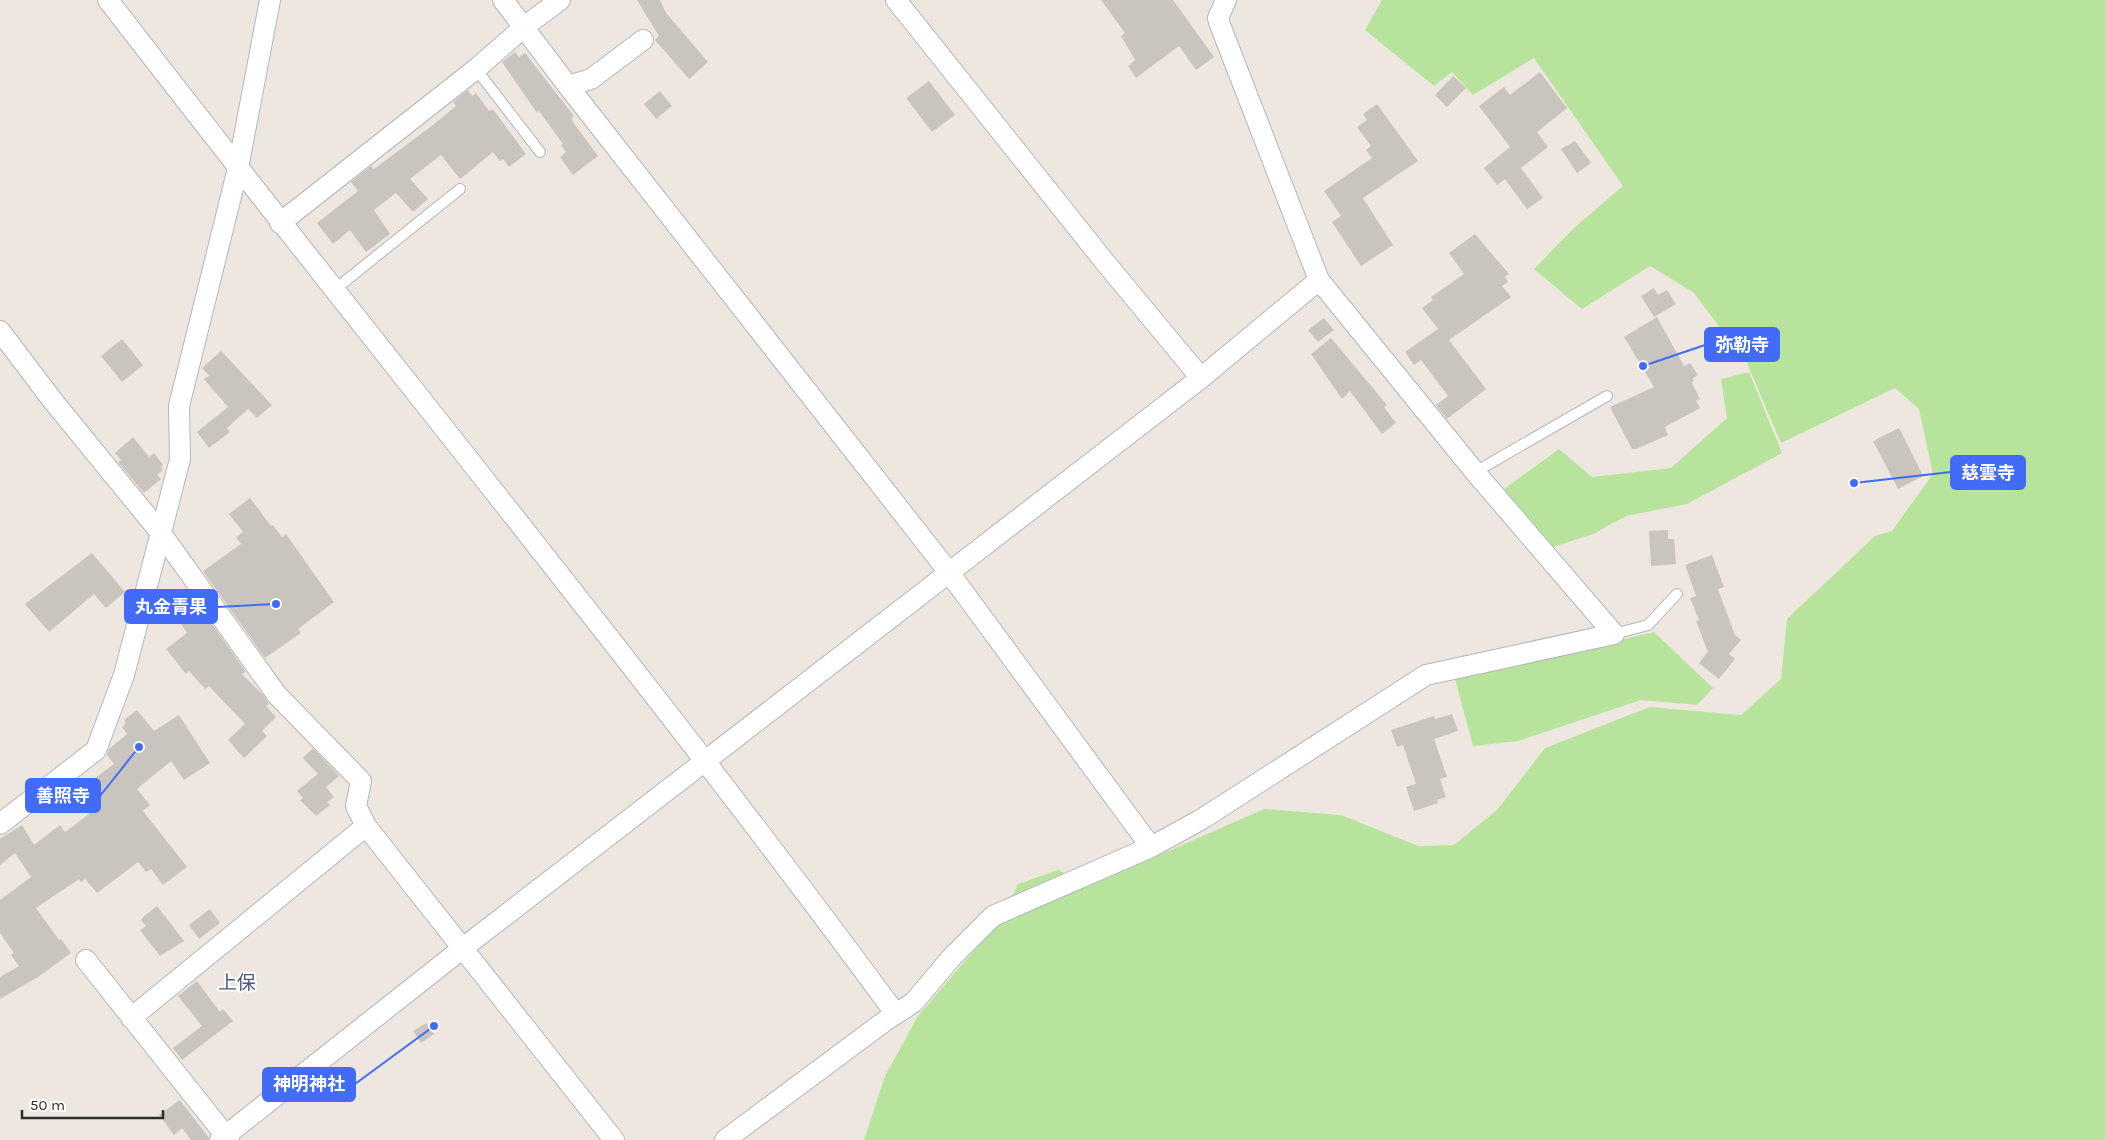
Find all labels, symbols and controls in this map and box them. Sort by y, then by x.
callout: 弥勒寺 [1705,328,1779,361]
text: 弥勒寺 [1715,334,1769,356]
callout: 慈雲寺 [1951,456,2025,489]
text: 慈雲寺 [1961,462,2015,484]
callout: 丸金青果 [125,590,217,623]
text: 丸金青果 [135,596,207,618]
callout: 善照寺 [26,779,100,812]
text: 善照寺 [36,785,90,807]
district label: 上保 [218,972,256,994]
callout: 神明神社 [263,1068,355,1101]
text: 神明神社 [273,1073,345,1095]
scale bar [22,1088,164,1120]
text: 50 m [30,1096,65,1114]

